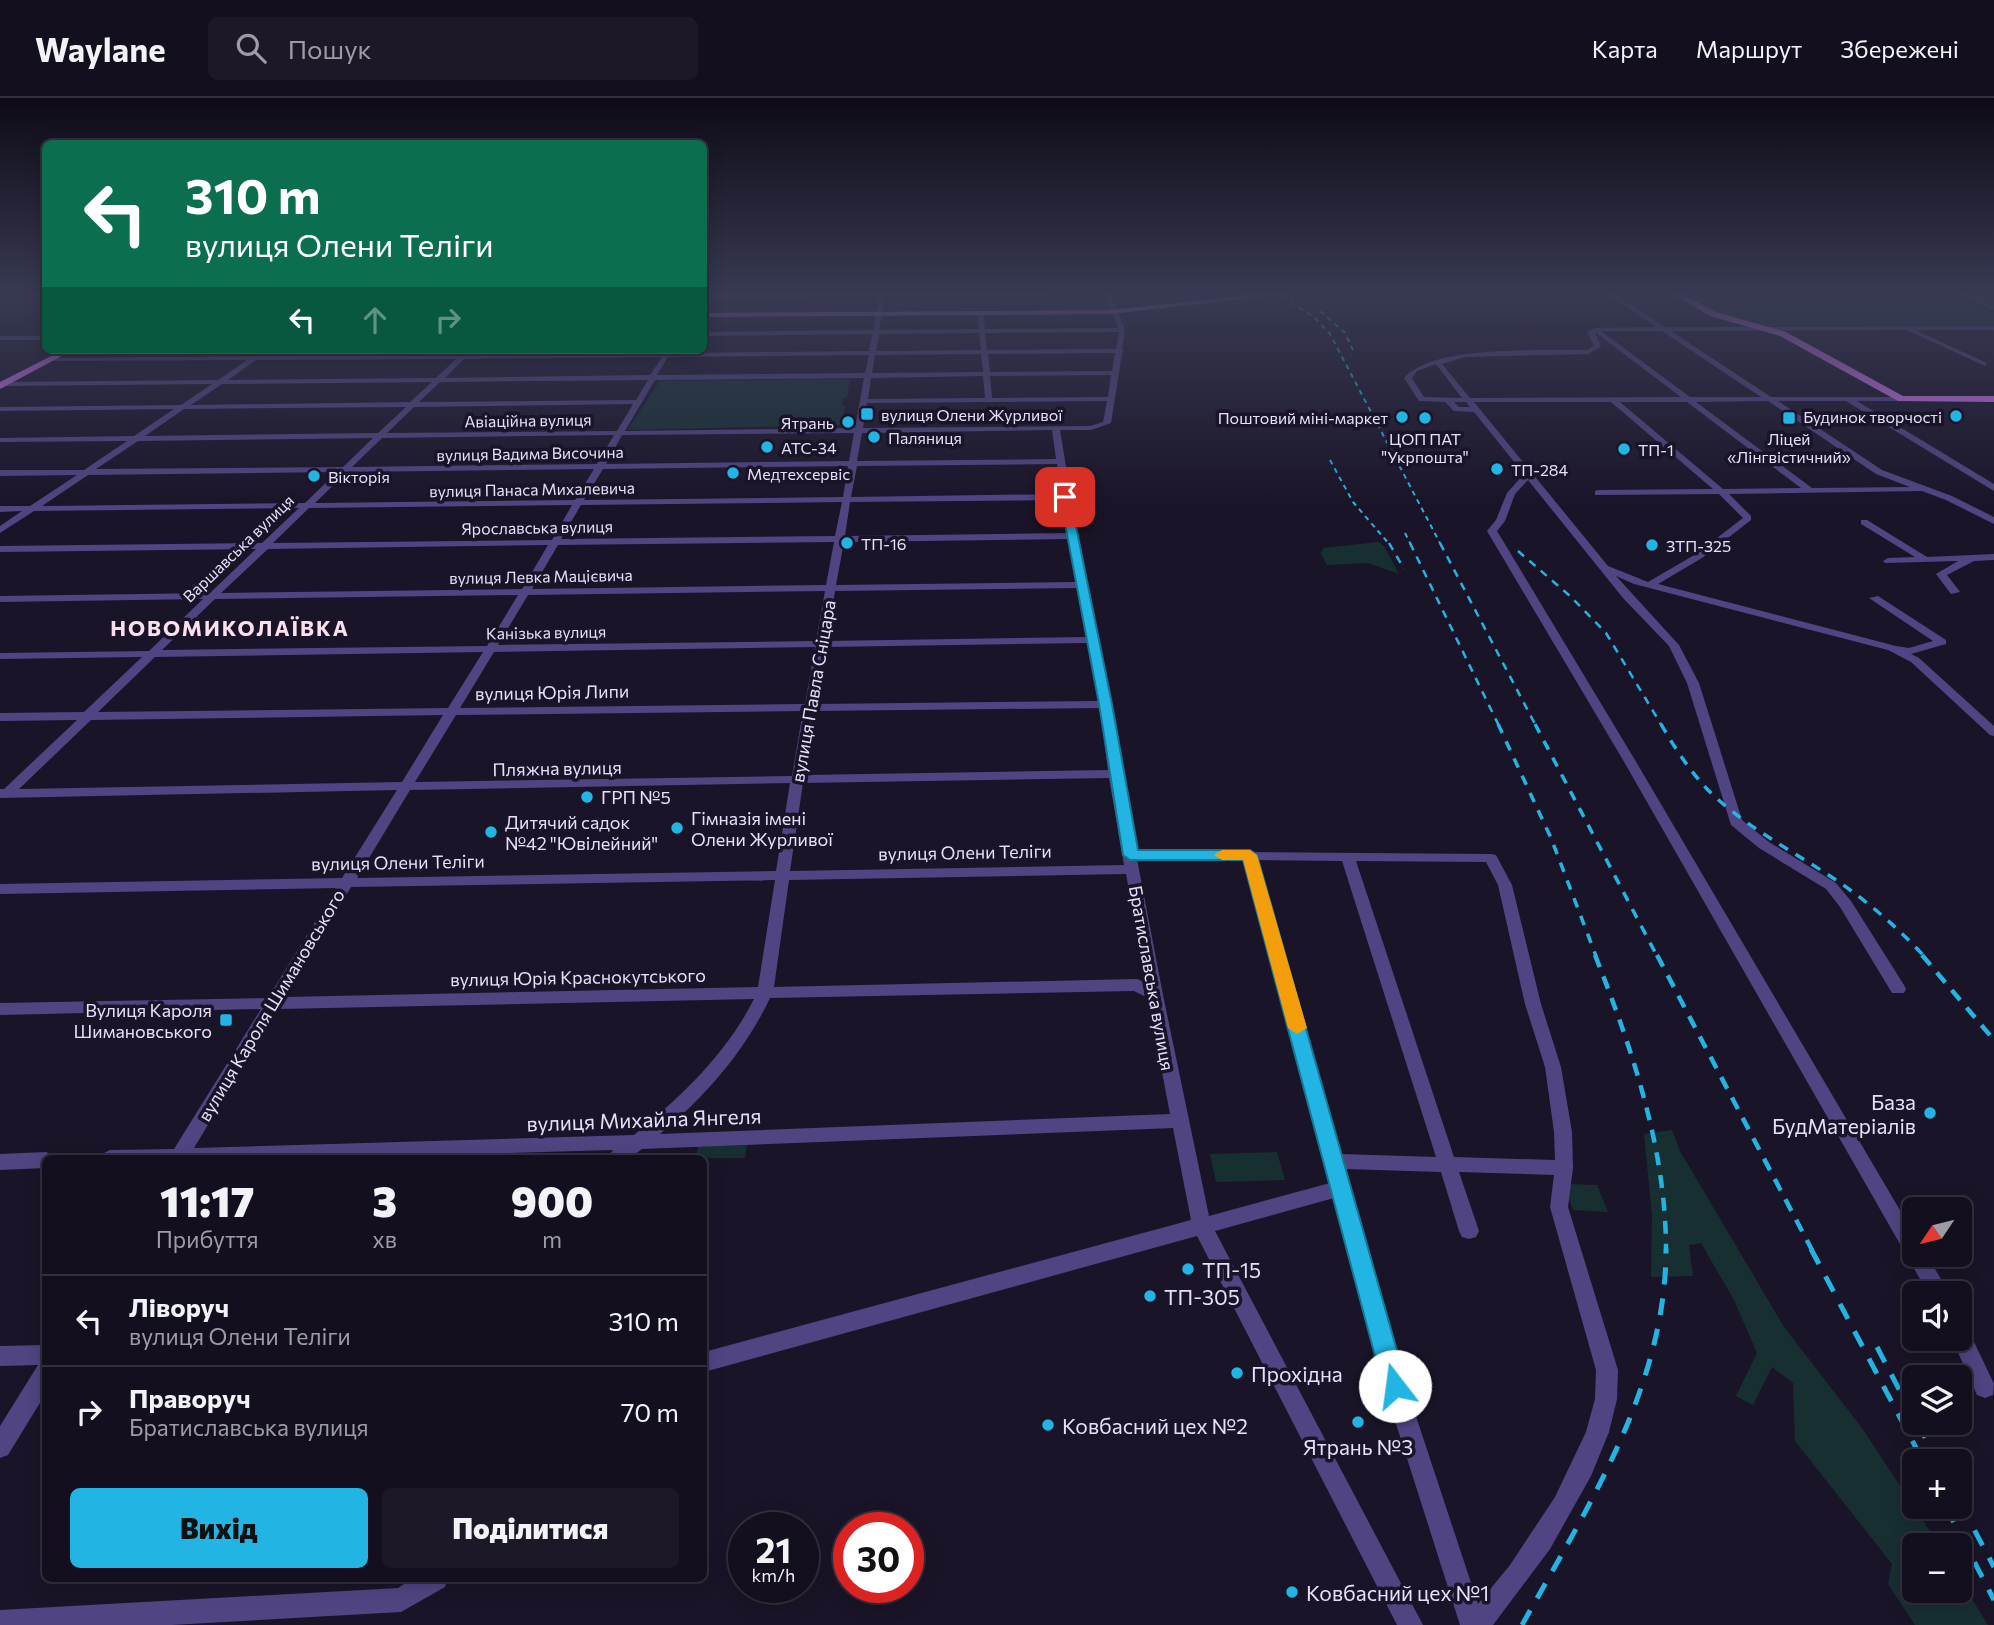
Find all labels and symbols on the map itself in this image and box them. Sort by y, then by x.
place label: вулиця Олени Журливої [881,405,1063,424]
marker: вулиця Олени Журливої [859,406,875,422]
place label: Будинок творчості [1803,407,1942,426]
place label: Поштовий міні-маркет [1218,408,1388,427]
marker: Будинок творчості [1948,408,1964,424]
street label: Авіаційна вулиця [464,409,592,431]
marker: Поштовий міні-маркет [1394,409,1410,425]
marker: ЦОП ПАТ "Укрпошта" [1417,410,1433,426]
marker: Ліцей «Лінгвістичний» [1781,410,1797,426]
place label: Ятрань [781,413,834,432]
marker: Ятрань [840,414,856,430]
place label: Паляниця [888,428,962,447]
marker: Паляниця [866,429,882,445]
place label: ЦОП ПАТ "Укрпошта" [1381,429,1469,466]
place label: Ліцей «Лінгвістичний» [1727,429,1851,466]
place label: АТС-34 [781,438,837,457]
marker: АТС-34 [759,439,775,455]
place label: ТП-1 [1638,440,1674,459]
marker: ТП-1 [1616,441,1632,457]
street label: вулиця Вадима Височина [436,442,624,464]
place label: ТП-284 [1511,460,1568,479]
marker: ТП-284 [1489,461,1505,477]
place label: Медтехсервіс [747,464,850,483]
marker: Медтехсервіс [725,465,741,481]
place label: Вікторія [328,467,390,486]
pin [1035,467,1095,527]
marker: Вікторія [306,468,322,484]
street label: вулиця Панаса Михалевича [429,478,635,500]
street label: Варшавська вулиця [179,490,297,606]
street label: Ярославська вулиця [461,516,613,538]
place label: ТП-16 [861,534,907,553]
marker: ТП-16 [839,535,855,551]
place label: ЗТП-325 [1666,536,1731,555]
marker: ЗТП-325 [1644,537,1660,553]
street label: вулиця Левка Мацієвича [449,565,633,587]
street label: вулиця Павла Сніцара [786,598,840,784]
district label: НОВОМИКОЛАЇВКА [110,615,350,640]
street label: Канізька вулиця [486,621,606,643]
street label: вулиця Юрія Липи [475,680,629,704]
street label: Пляжна вулиця [492,756,622,780]
place label: ГРП №5 [601,786,671,808]
marker: ГРП №5 [579,789,595,805]
place label: Гімназія імені Олени Журливої [691,807,833,850]
place label: Дитячий садок №42 "Ювілейний" [505,811,658,854]
marker: Гімназія імені Олени Журливої [669,820,685,836]
marker: Дитячий садок №42 "Ювілейний" [483,824,499,840]
street label: вулиця Олени Теліги [878,839,1052,865]
street label: вулиця Олени Теліги [311,849,485,875]
street label: Братиславська вулиця [1125,884,1179,1072]
street label: вулиця Кароля Шимановського [193,885,349,1125]
street label: вулиця Юрія Краснокутського [450,964,706,990]
place label: Вулиця Кароля Шимановського [74,999,212,1042]
marker: Вулиця Кароля Шимановського [218,1012,234,1028]
place label: База БудМатеріалів [1772,1089,1916,1138]
street label: вулиця Михайла Янгеля [526,1102,762,1136]
marker: База БудМатеріалів [1922,1105,1938,1121]
north arrow [1902,1197,1972,1267]
place label: ТП-15 [1202,1257,1261,1282]
marker: ТП-15 [1180,1261,1196,1277]
place label: ТП-305 [1164,1284,1240,1309]
marker: ТП-305 [1142,1288,1158,1304]
position arrow [1358,1349,1432,1423]
place label: Прохідна [1251,1361,1343,1386]
marker: Прохідна [1229,1365,1245,1381]
place label: Ковбасний цех №2 [1062,1413,1248,1438]
marker: Ятрань №3 [1350,1414,1366,1430]
marker: Ковбасний цех №2 [1040,1417,1056,1433]
place label: Ятрань №3 [1303,1434,1413,1459]
speed limit sign: 30 [833,1512,924,1603]
place label: Ковбасний цех №1 [1306,1580,1489,1605]
marker: Ковбасний цех №1 [1284,1584,1300,1600]

